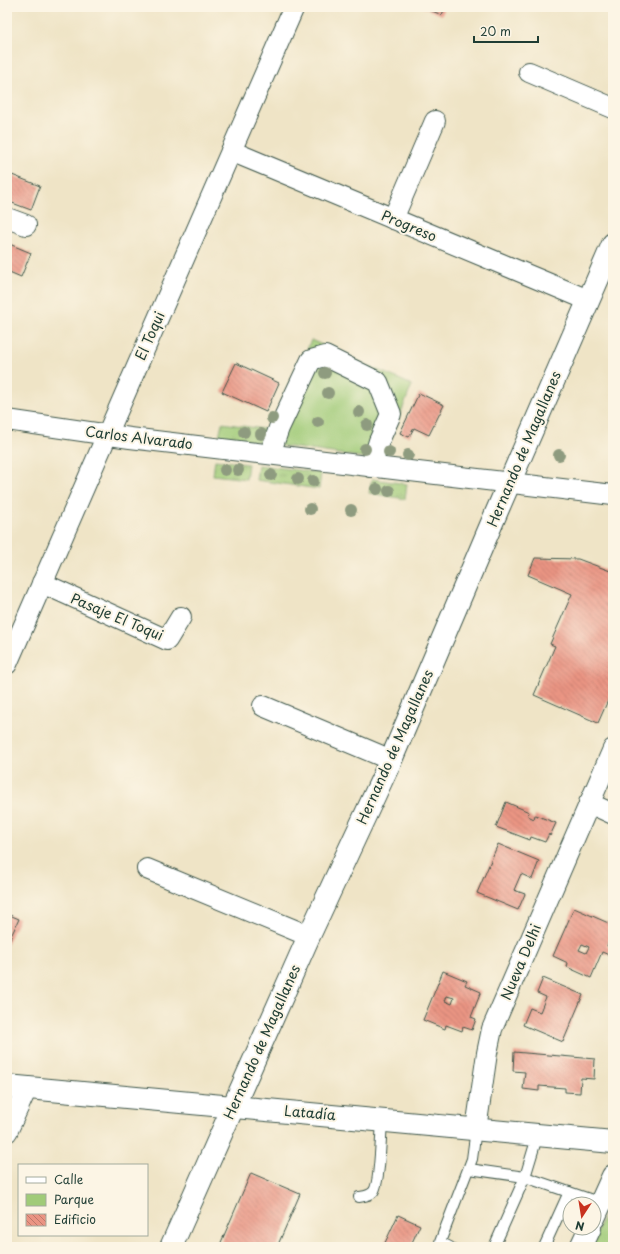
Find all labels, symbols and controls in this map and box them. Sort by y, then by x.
scale bar [474,18,538,44]
text: 20 m [480,22,511,40]
street label: Progreso [378,205,440,247]
street label: El Toqui [129,308,170,364]
street label: Hernando de Magallanes [481,368,566,530]
street label: Carlos Alvarado [84,420,194,455]
street label: Pasaje El Toqui [68,588,167,646]
street label: Hernando de Magallanes [351,666,438,828]
street label: Nueva Delhi [495,920,546,1003]
street label: Hernando de Magallanes [218,961,305,1123]
street label: Latadía [283,1100,337,1125]
legend [18,1164,148,1236]
text: Calle [54,1170,84,1188]
text: Parque [54,1190,94,1208]
north arrow [562,1196,602,1236]
text: Edificio [54,1210,96,1228]
text: N [574,1217,586,1235]

